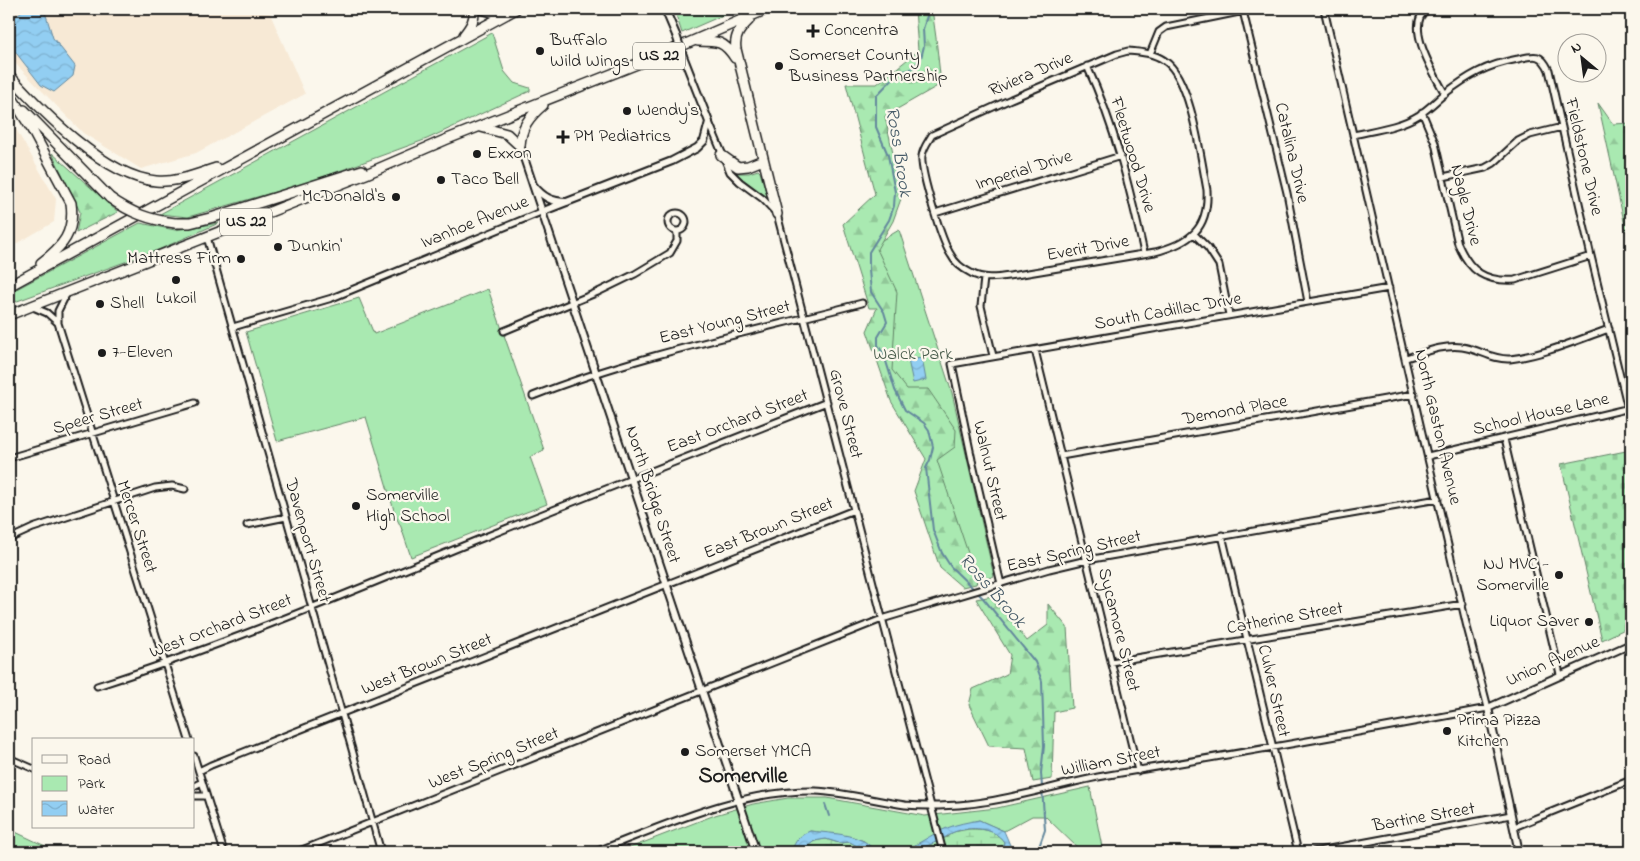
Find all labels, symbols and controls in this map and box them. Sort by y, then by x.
place label: Concentra [824,18,898,44]
marker: Concentra [806,24,820,38]
place label: Buffalo Wild Wings [549,28,630,76]
north arrow [1558,32,1608,82]
text: N [1567,36,1586,59]
road number: US 22 [633,42,685,70]
place label: Somerset County Business Partnership [788,43,948,90]
marker: Buffalo Wild Wings [534,45,546,57]
street label: Riviera Drive [985,45,1078,104]
marker: Somerset County Business Partnership [773,60,785,72]
street label: Fleetwood Drive [1102,93,1162,217]
street label: Fieldstone Drive [1557,95,1609,219]
place label: Wendy's [637,98,699,124]
street label: Catalina Drive [1267,100,1315,207]
marker: Wendy's [621,105,633,117]
water label: Ross Brook [878,105,919,200]
place label: PM Pediatrics [574,124,671,150]
marker: PM Pediatrics [556,130,570,144]
place label: Exxon [487,141,532,167]
street label: Imperial Drive [973,144,1076,198]
marker: Exxon [471,148,483,160]
street label: Nagle Drive [1441,162,1488,249]
place label: Taco Bell [451,167,519,193]
marker: Taco Bell [435,174,447,186]
place label: McDonald's [302,184,386,210]
street label: Ivanhoe Avenue [417,189,534,256]
marker: McDonald's [390,191,402,203]
road number: US 22 [220,208,272,236]
street label: Everit Drive [1045,229,1132,269]
place label: Dunkin' [287,234,342,260]
marker: Dunkin' [272,241,284,253]
place label: Mattress Firm [127,246,231,272]
marker: Mattress Firm [235,253,247,265]
marker: Lukoil [170,274,182,286]
place label: Lukoil [156,286,196,312]
street label: South Cadillac Drive [1092,286,1245,338]
place label: Shell [110,291,144,317]
street label: East Young Street [657,294,794,353]
marker: Shell [94,298,106,310]
place label: 7-Eleven [112,340,173,366]
park label: Walck Park [873,342,953,368]
marker: 7-Eleven [96,347,108,359]
street label: North Gaston Avenue [1406,347,1468,508]
street label: Grove Street [821,366,869,462]
street label: East Orchard Street [664,383,812,461]
street label: School House Lane [1470,386,1613,443]
street label: Demond Place [1179,389,1290,433]
street label: Speer Street [50,392,146,442]
street label: Walnut Street [965,419,1013,523]
street label: North Bridge Street [617,423,686,567]
street label: Davenport Street [277,475,337,606]
street label: Mercer Street [109,477,163,577]
place label: Somerville High School [366,483,449,531]
street label: East Brown Street [700,491,838,567]
marker: Somerville High School [350,500,362,512]
street label: East Spring Street [1004,524,1144,581]
water label: Ross Brook [952,548,1032,635]
place label: NJ MVC - Somerville [1476,552,1550,599]
street label: Sycamore Street [1090,565,1146,695]
marker: NJ MVC - Somerville [1553,569,1565,581]
street label: West Orchard Street [146,588,296,666]
street label: Catherine Street [1225,596,1345,642]
place label: Liquor Saver [1490,609,1579,635]
marker: Liquor Saver [1583,616,1595,628]
street label: West Brown Street [358,627,496,703]
street label: Union Avenue [1502,629,1605,694]
street label: Culver Street [1250,642,1296,740]
place label: Prima Pizza Kitchen [1457,708,1541,755]
street label: West Spring Street [425,721,564,798]
marker: Prima Pizza Kitchen [1441,725,1453,737]
legend [32,738,195,828]
place label: Somerset YMCA [695,739,811,765]
street label: William Street [1059,740,1163,784]
marker: Somerset YMCA [679,746,691,758]
text: Road [78,749,111,771]
district label: Somerville [698,761,789,793]
text: Park [78,773,106,795]
street label: Bartine Street [1370,796,1477,840]
text: Water [78,799,114,821]

